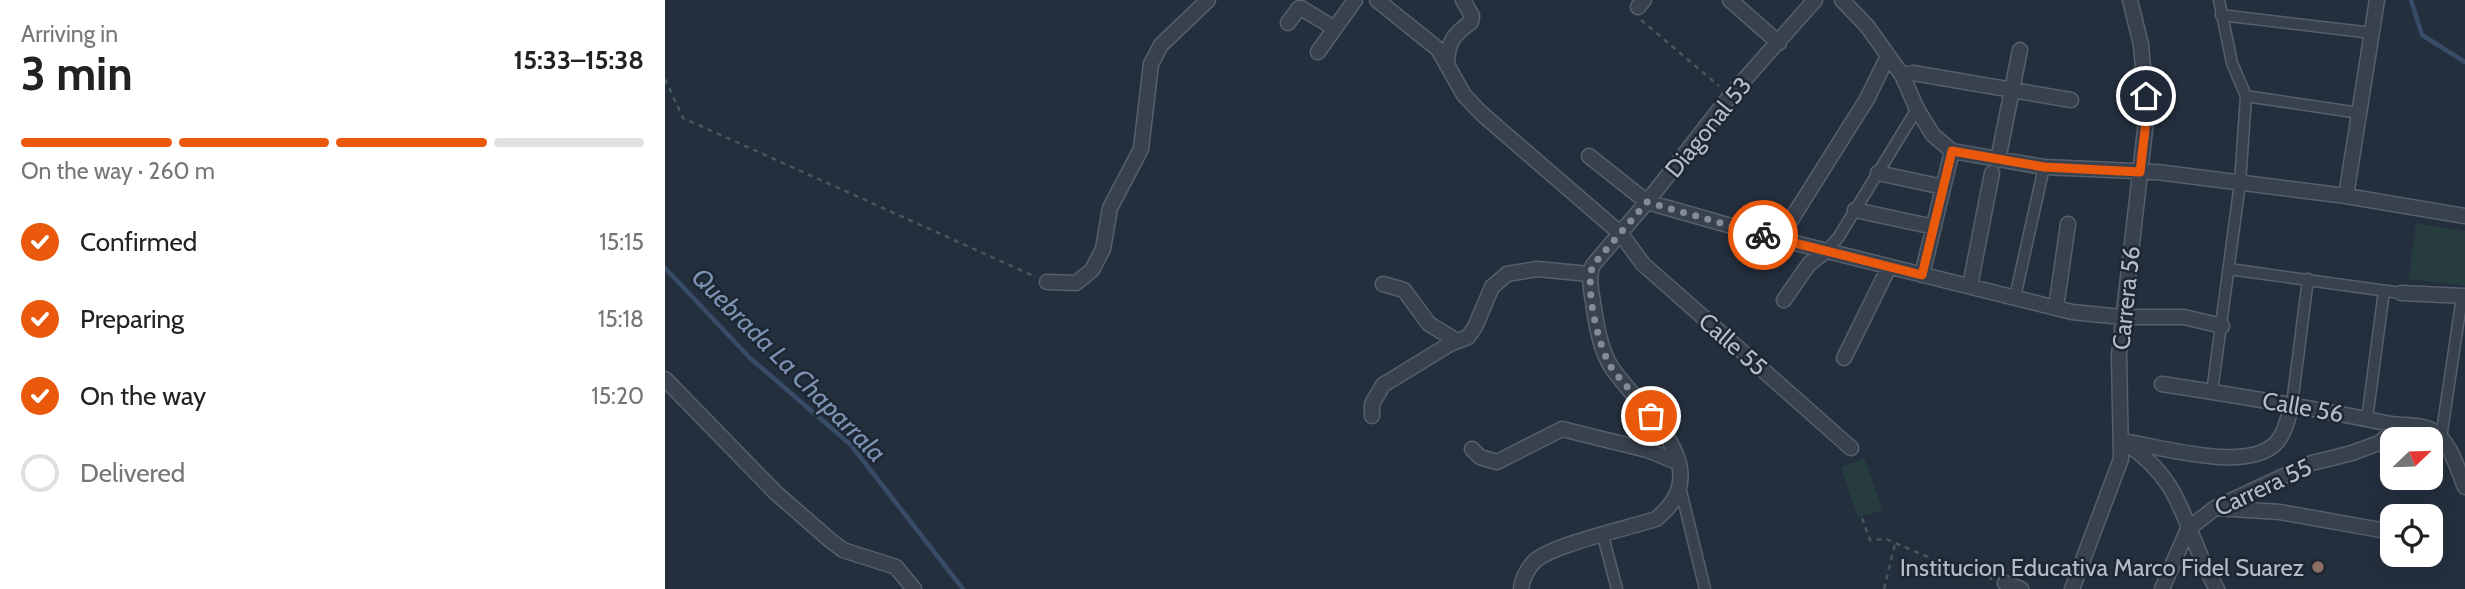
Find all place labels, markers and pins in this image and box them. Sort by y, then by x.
pin [2116,66,2176,126]
pin [1621,386,1681,446]
place label: Institucion Educativa Marco Fidel Suarez [1900,553,2304,582]
marker: Institucion Educativa Marco Fidel Suarez [2310,559,2326,575]

